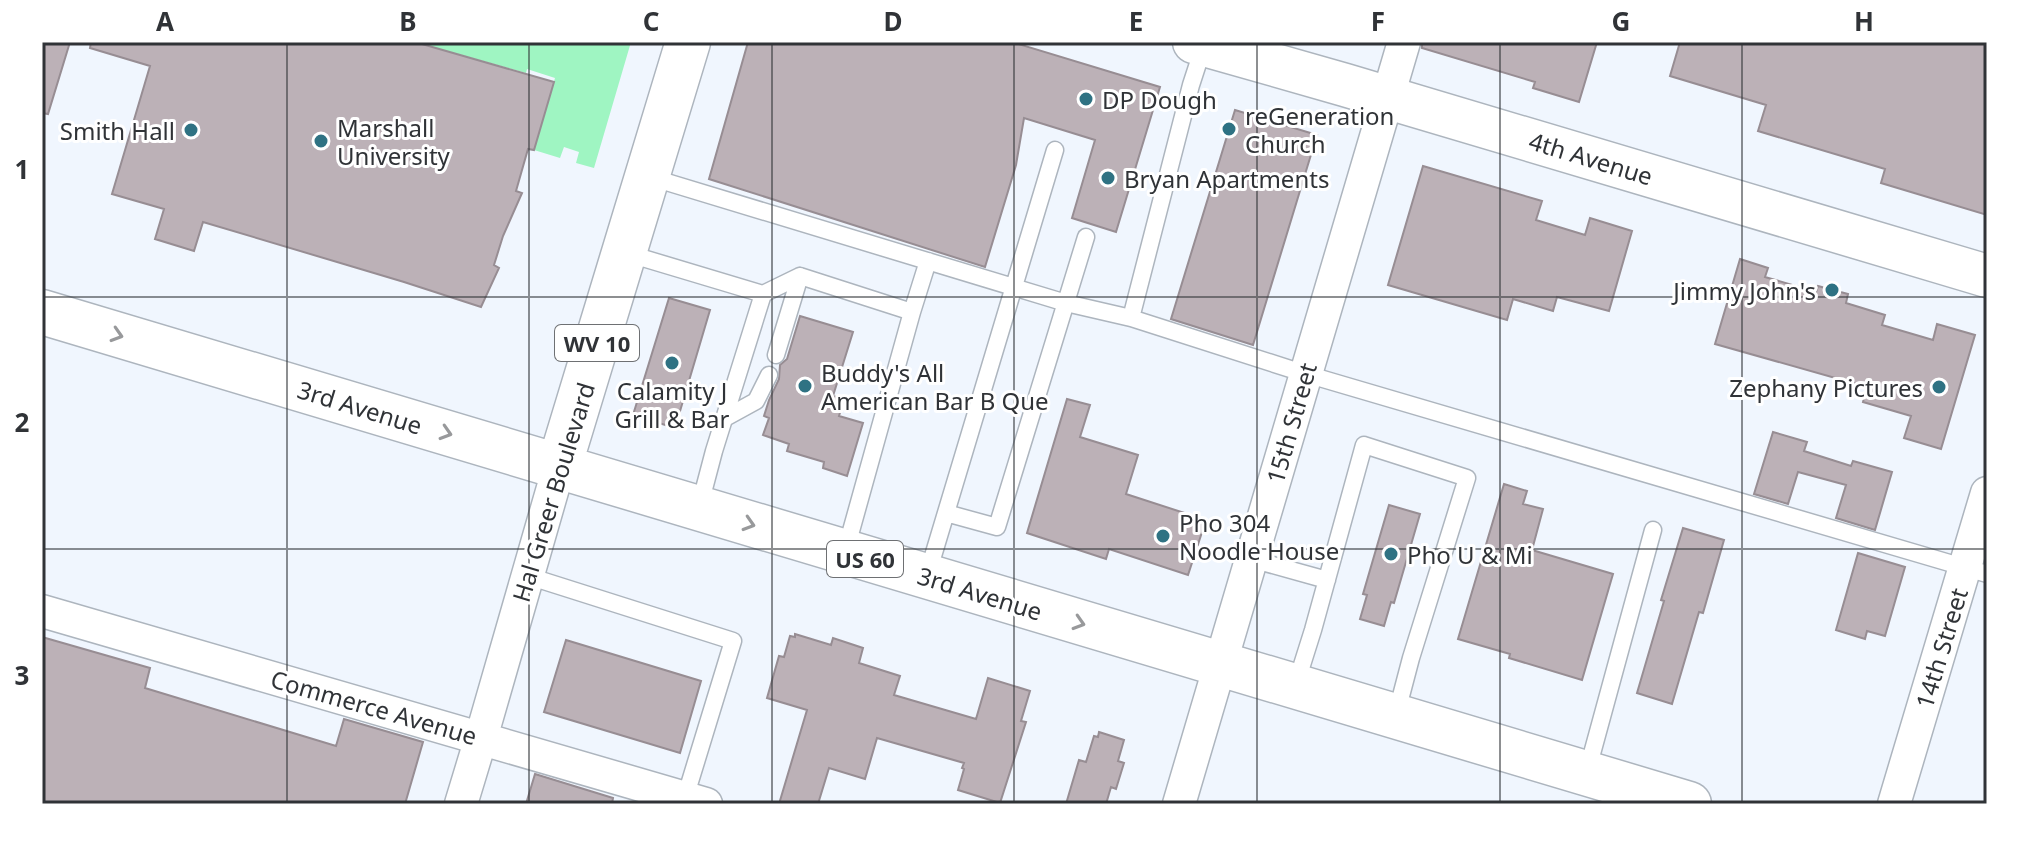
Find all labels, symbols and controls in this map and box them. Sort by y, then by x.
text: A [156,3,174,39]
text: B [399,3,417,39]
text: C [643,3,659,39]
text: D [883,3,903,39]
text: E [1129,3,1143,39]
text: F [1371,3,1385,39]
text: G [1612,3,1630,39]
text: H [1854,3,1874,39]
place label: DP Dough [1102,83,1217,116]
marker: DP Dough [1077,90,1095,108]
place label: reGeneration Church [1245,99,1394,160]
place label: Marshall University [337,111,451,172]
place label: Smith Hall [60,114,175,147]
marker: reGeneration Church [1220,120,1238,138]
marker: Smith Hall [182,121,200,139]
street label: 4th Avenue [1525,124,1657,192]
marker: Marshall University [312,132,330,150]
text: 1 [15,151,29,187]
place label: Bryan Apartments [1124,162,1329,195]
marker: Bryan Apartments [1099,169,1117,187]
place label: Jimmy John's [1671,274,1816,307]
marker: Jimmy John's [1823,281,1841,299]
road number: WV 10 [555,325,639,361]
one-way arrow [109,326,123,342]
marker: Calamity J Grill & Bar [663,354,681,372]
place label: Buddy's All American Bar B Que [821,356,1049,417]
street label: 15th Street [1258,358,1324,487]
place label: Zephany Pictures [1729,371,1923,404]
street label: 3rd Avenue [294,372,426,442]
place label: Calamity J Grill & Bar [615,374,730,435]
marker: Buddy's All American Bar B Que [796,377,814,395]
street label: Hal Greer Boulevard [504,378,602,606]
marker: Zephany Pictures [1930,378,1948,396]
text: 2 [15,404,30,440]
one-way arrow [439,424,453,440]
place label: Pho 304 Noodle House [1179,506,1339,567]
one-way arrow [741,515,755,531]
marker: Pho 304 Noodle House [1154,527,1172,545]
place label: Pho U & Mi [1407,538,1533,571]
road number: US 60 [827,541,903,577]
marker: Pho U & Mi [1382,545,1400,563]
street label: 3rd Avenue [914,558,1046,628]
street label: 14th Street [1907,583,1975,712]
one-way arrow [1071,614,1085,630]
text: 3 [15,657,29,693]
street label: Commerce Avenue [267,662,481,752]

